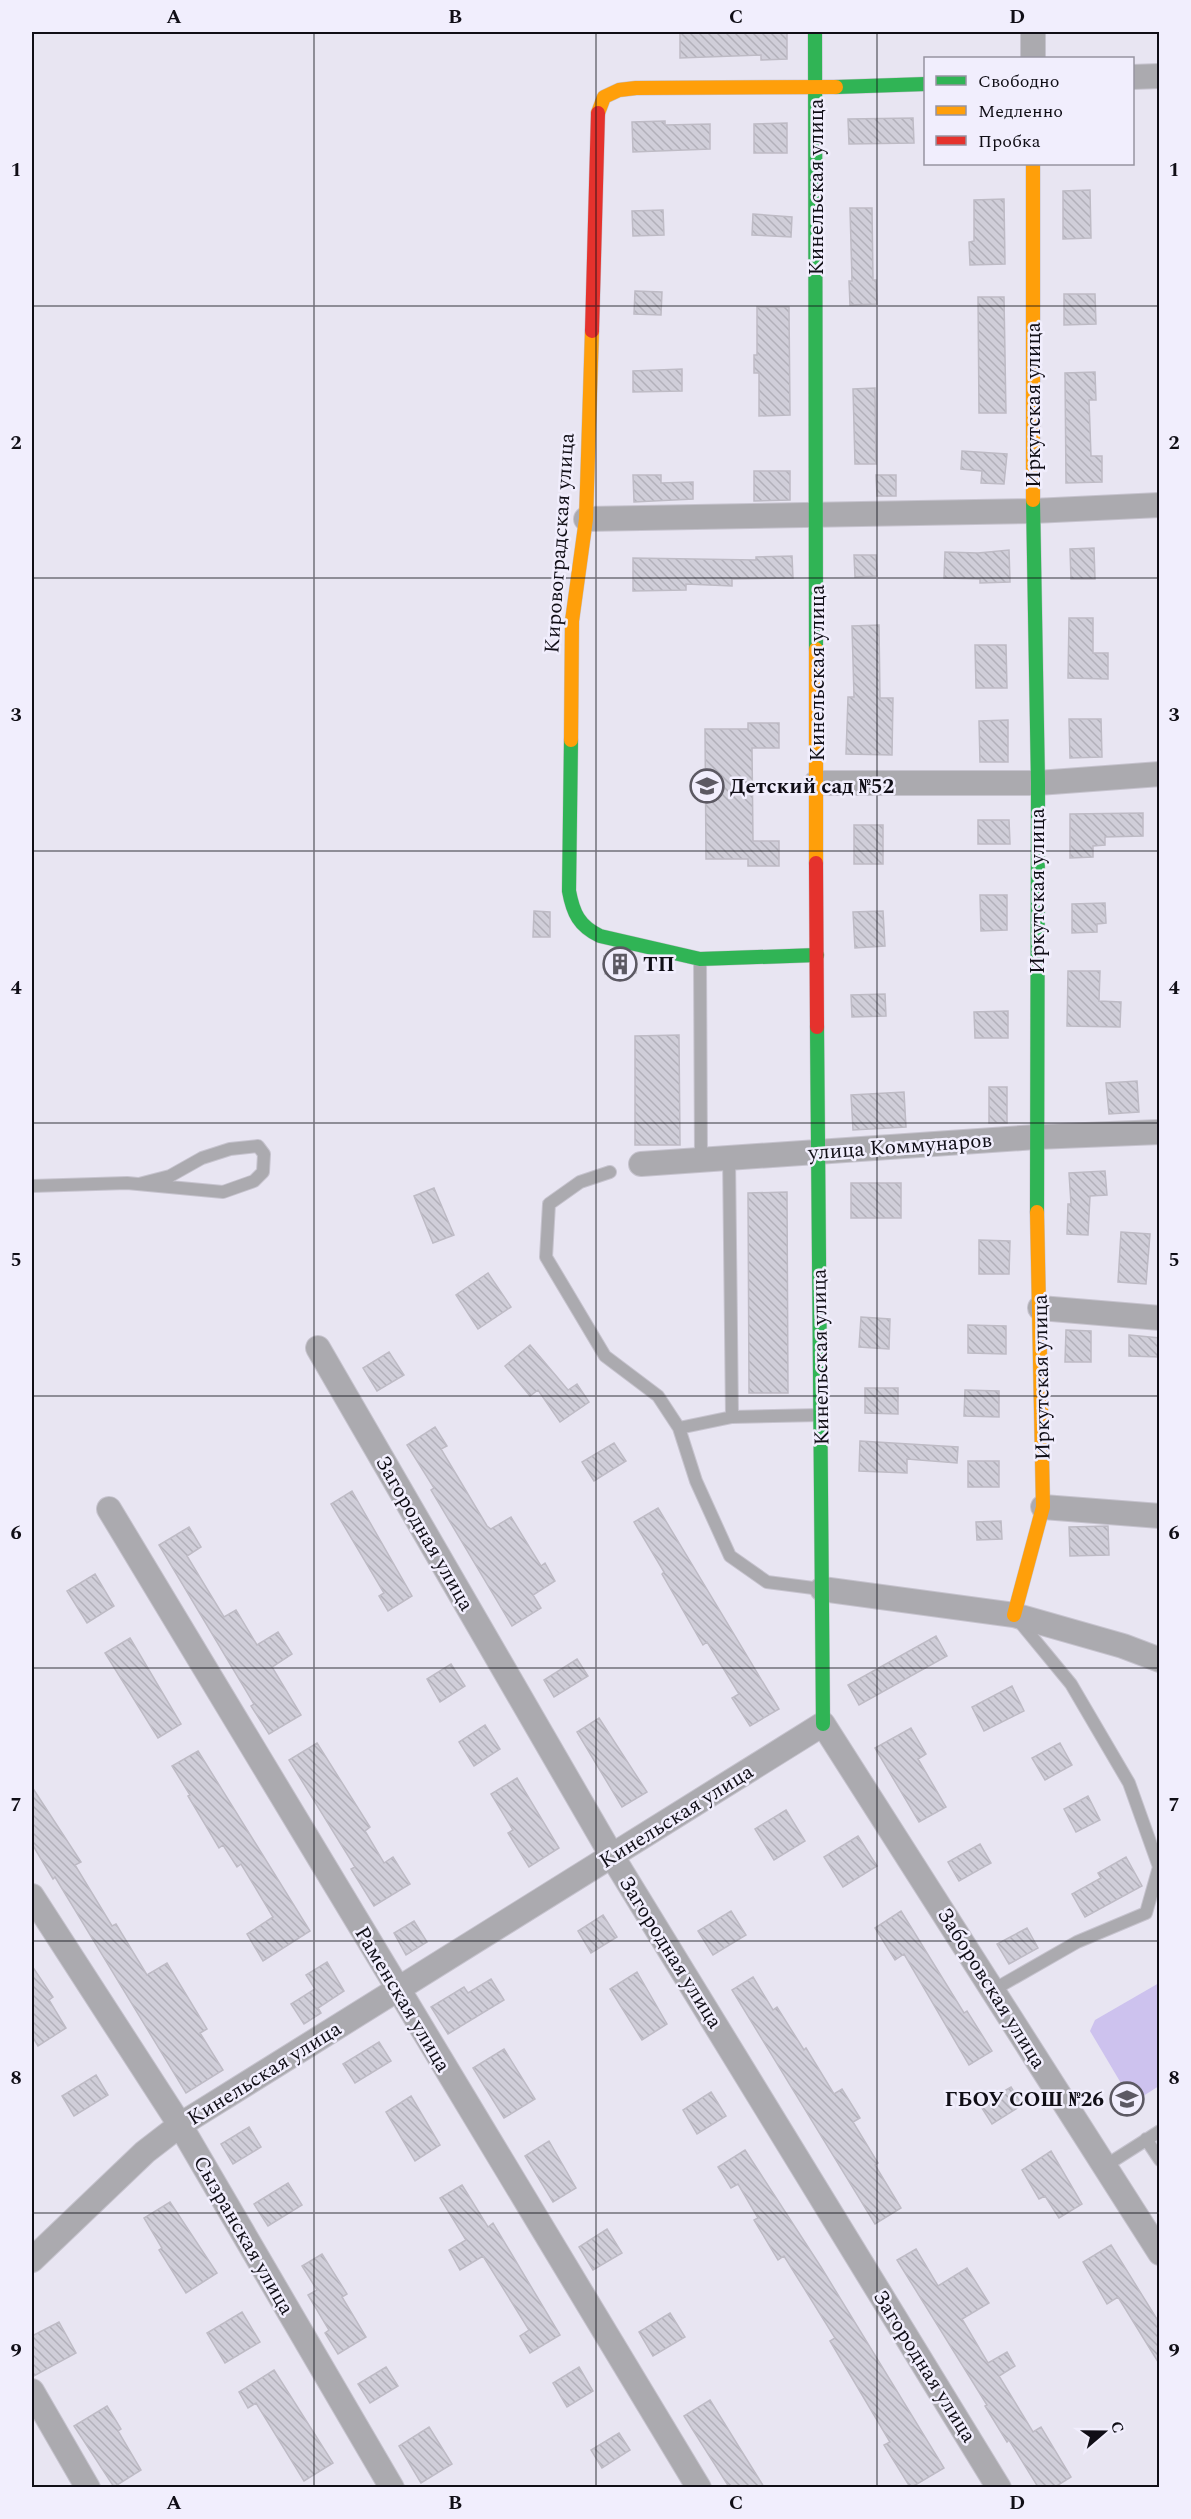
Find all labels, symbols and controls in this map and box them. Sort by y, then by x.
text: A [166,2,182,32]
text: B [448,2,462,32]
text: C [729,2,743,32]
text: D [1009,2,1025,32]
legend [924,57,1134,165]
text: Свободно [978,68,1059,95]
street label: Кинельская улица [801,98,833,275]
text: Медленно [978,98,1063,125]
text: Пробка [978,128,1041,155]
text: 1 [10,155,22,185]
text: 1 [1168,155,1180,185]
street label: Иркутская улица [1018,321,1050,488]
text: 2 [10,428,22,458]
text: 2 [1168,428,1180,458]
street label: Кировоградская улица [536,431,584,654]
street label: Кинельская улица [802,584,834,761]
text: 3 [10,700,22,730]
text: 3 [1168,700,1180,730]
school or university icon: Детский сад №52 [689,768,725,804]
place label: Детский сад №52 [730,771,894,803]
street label: Иркутская улица [1022,807,1054,974]
building icon: ТП [602,946,638,982]
place label: ТП [643,949,675,981]
text: 4 [10,973,22,1003]
text: 4 [1168,973,1180,1003]
street label: улица Коммунаров [806,1125,993,1169]
text: 5 [10,1245,22,1275]
text: 5 [1168,1245,1180,1275]
street label: Кинельская улица [803,1268,839,1446]
street label: Иркутская улица [1025,1293,1059,1460]
street label: Загородная улица [366,1450,482,1618]
text: 6 [10,1518,22,1548]
text: 6 [1168,1518,1180,1548]
street label: Кинельская улица [593,1756,761,1877]
text: 7 [10,1790,22,1820]
text: 7 [1168,1790,1180,1820]
street label: Загородная улица [610,1870,731,2036]
street label: Заборовская улица [928,1901,1054,2076]
street label: Раменская улица [346,1920,459,2079]
street label: Кинельская улица [181,2013,349,2134]
text: 8 [10,2063,22,2093]
text: 8 [1168,2063,1180,2093]
school or university icon: ГБОУ СОШ №26 [1109,2081,1145,2117]
place label: ГБОУ СОШ №26 [944,2084,1104,2116]
street label: Сызранская улица [184,2150,302,2322]
street label: Загородная улица [864,2284,985,2450]
text: 9 [10,2336,22,2366]
text: 9 [1168,2336,1180,2366]
north arrow [1074,2402,1134,2462]
text: С [1104,2418,1130,2437]
text: A [166,2488,182,2518]
text: B [448,2488,462,2518]
text: C [729,2488,743,2518]
text: D [1009,2488,1025,2518]

